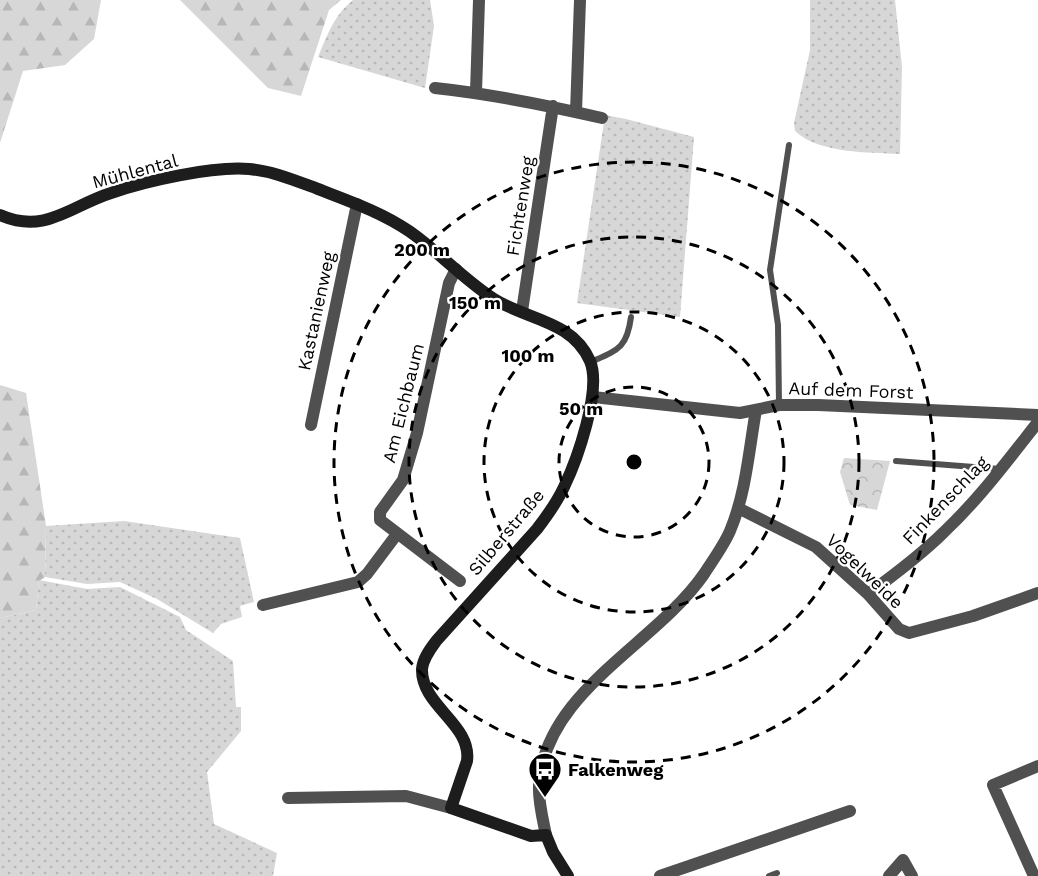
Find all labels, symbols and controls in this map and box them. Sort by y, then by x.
street label: Mühlental [90,149,181,192]
street label: Fichtenweg [502,154,538,257]
text: 200 m [394,239,450,260]
street label: Kastanienweg [293,249,339,372]
text: 150 m [449,292,501,313]
street label: Am Eichbaum [378,341,428,465]
text: 100 m [501,345,555,366]
street label: Auf dem Forst [788,377,914,403]
text: 50 m [559,398,603,419]
street label: Finkenschlag [898,451,993,548]
centre of rings [624,452,644,472]
street label: Silberstraße [464,485,548,579]
street label: Vogelweide [822,529,908,613]
bus stop icon: Falkenweg [527,751,563,798]
place label: Falkenweg [568,759,664,780]

